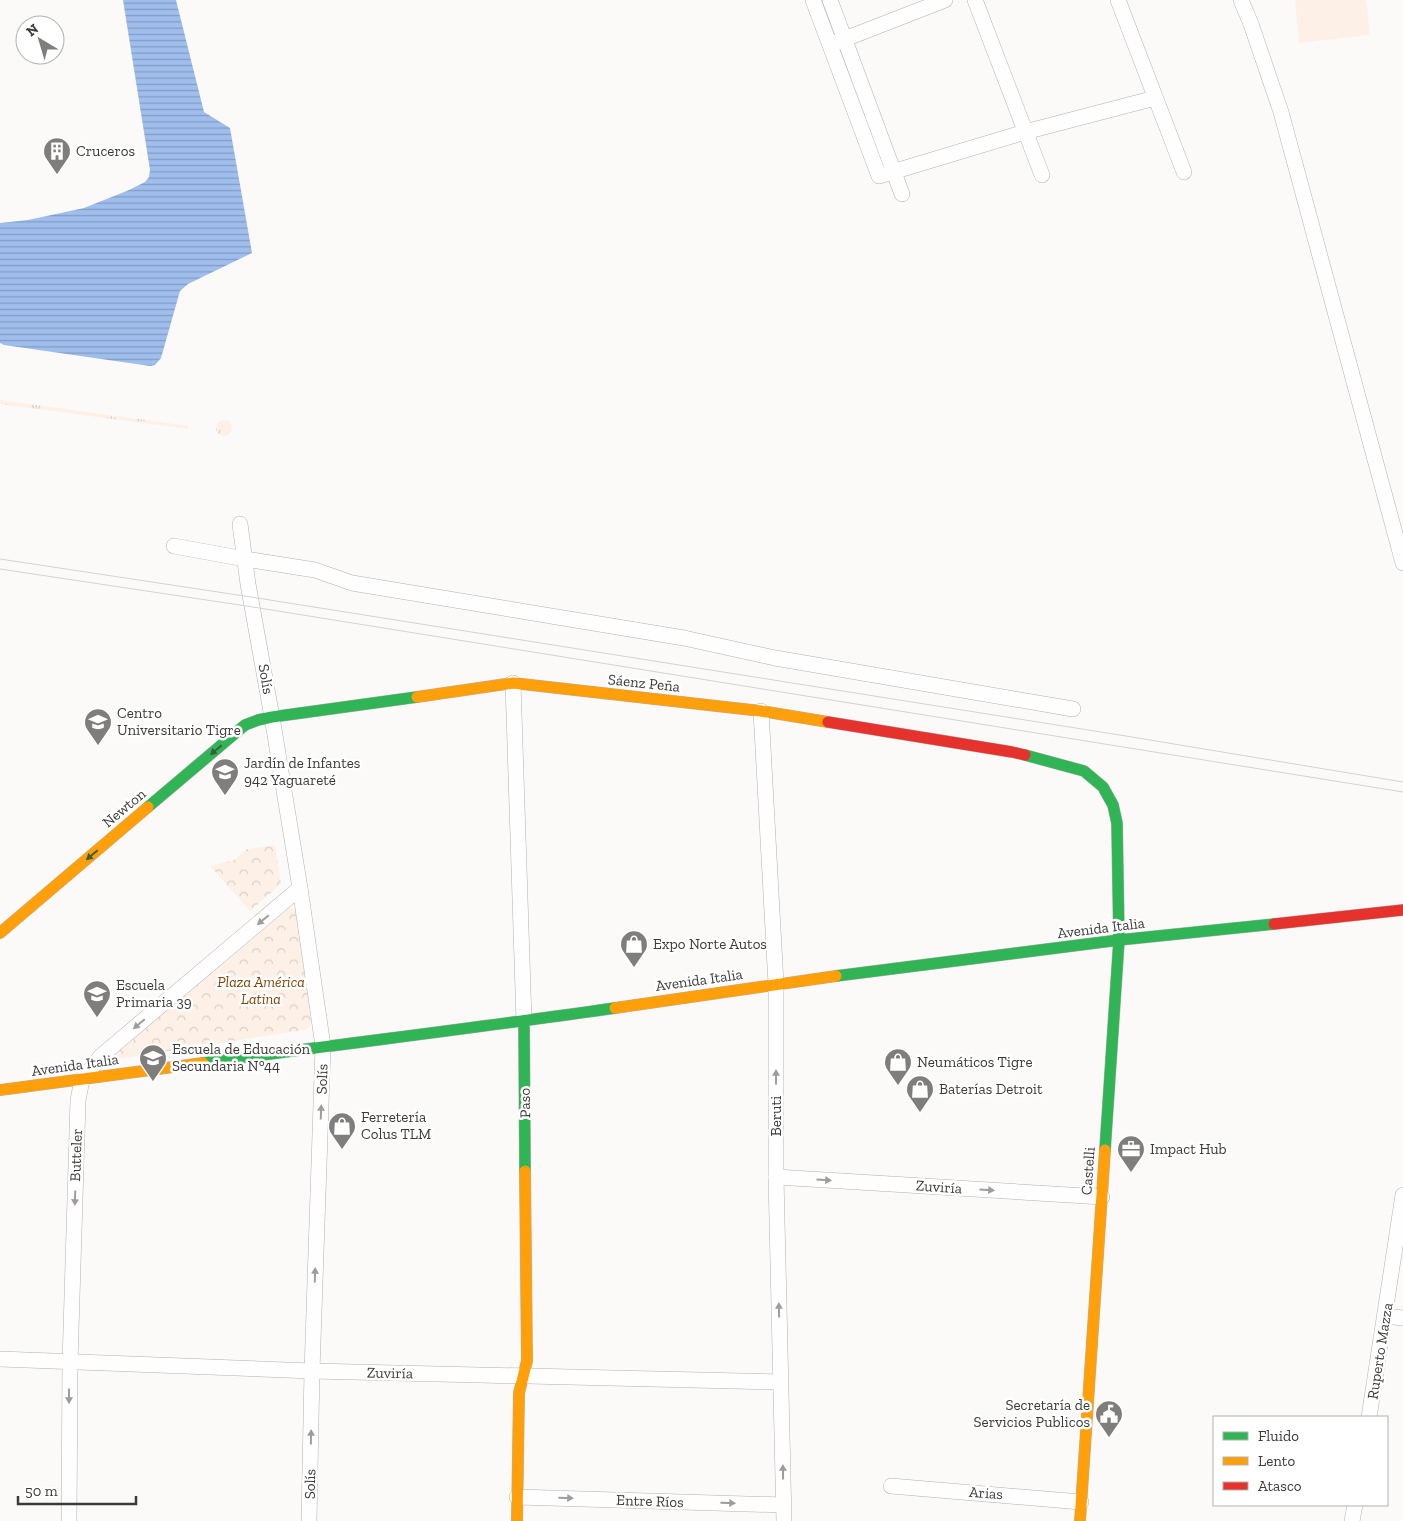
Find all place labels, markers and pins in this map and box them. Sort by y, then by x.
building icon: Cruceros [42,136,72,175]
place label: Cruceros [76,142,135,160]
place label: Centro Universitario Tigre [117,704,241,739]
school or university icon: Centro Universitario Tigre [83,707,113,746]
place label: Jardín de Infantes 942 Yaguareté [244,754,360,789]
school or university icon: Jardín de Infantes 942 Yaguareté [210,757,240,796]
shop icon: Expo Norte Autos [619,929,649,968]
place label: Expo Norte Autos [653,935,767,953]
place label: Escuela Primaria 39 [116,976,192,1011]
school or university icon: Escuela Primaria 39 [82,979,112,1018]
place label: Escuela de Educación Secundaria N°44 [172,1040,311,1075]
school or university icon: Escuela de Educación Secundaria N°44 [138,1043,168,1082]
shop icon: Neumáticos Tigre [883,1047,913,1086]
place label: Neumáticos Tigre [917,1053,1033,1071]
shop icon: Baterías Detroit [905,1074,935,1113]
place label: Baterías Detroit [939,1080,1043,1098]
place label: Ferretería Colus TLM [361,1108,431,1143]
shop icon: Ferretería Colus TLM [327,1111,357,1150]
office icon: Impact Hub [1116,1134,1146,1173]
place label: Impact Hub [1150,1140,1227,1158]
place label: Secretaría de Servicios Publicos [974,1396,1090,1431]
public building icon: Secretaría de Servicios Publicos [1094,1399,1124,1438]

